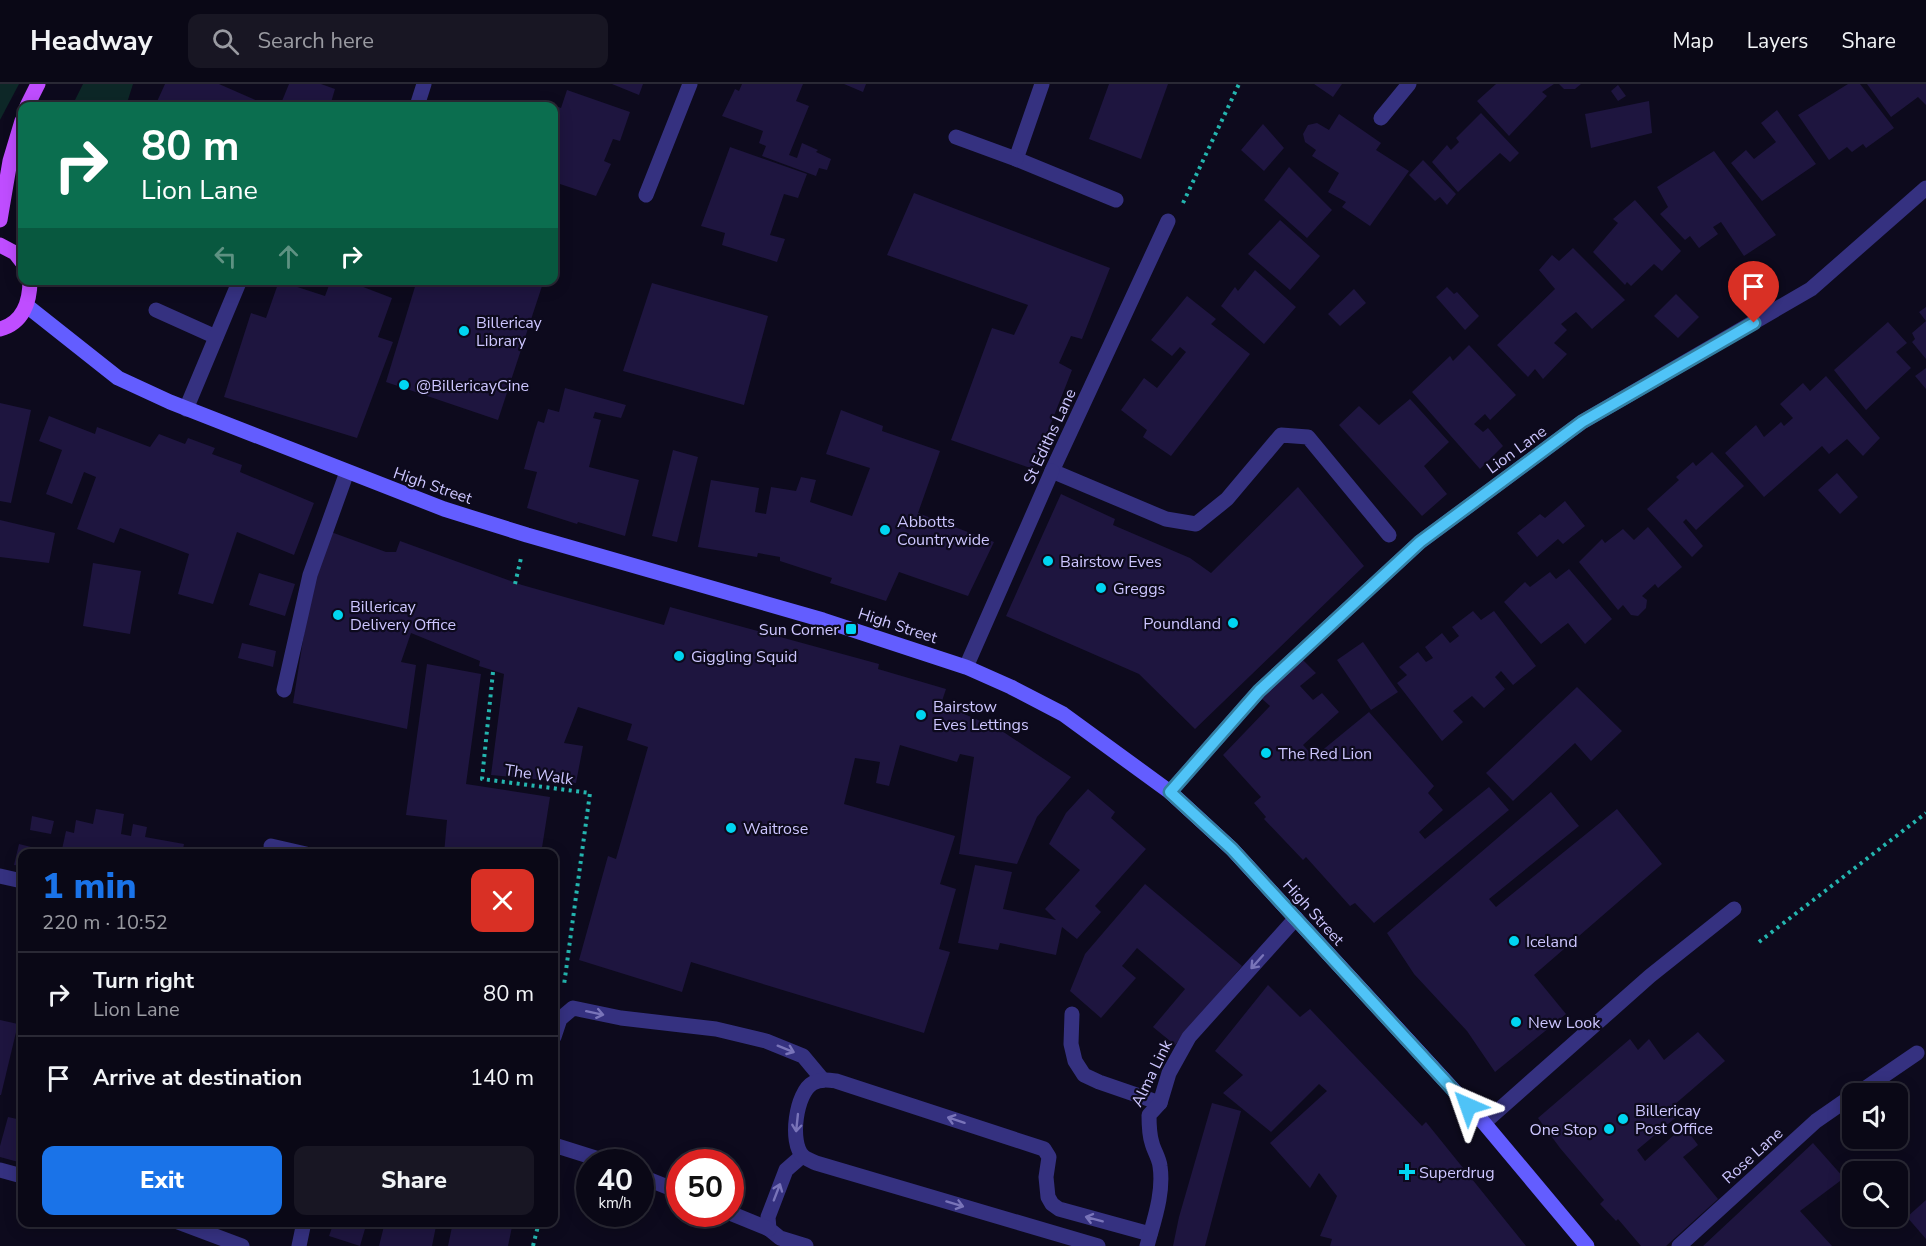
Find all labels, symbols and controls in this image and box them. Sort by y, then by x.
search box [188,14,608,68]
text: Headway [30,22,152,60]
icon: search [209,25,242,58]
text: Search here [257,26,374,56]
text: Map [1672,27,1714,55]
text: Layers [1747,27,1808,55]
text: Share [1841,27,1896,55]
text: 80 m [141,118,240,175]
icon: right [42,126,120,204]
text: Lion Lane [141,172,258,209]
icon: left [209,240,242,273]
icon: ahead [272,240,305,273]
icon: right [335,240,368,273]
pin [1728,261,1779,323]
icon: arrive [1737,270,1770,303]
place label: Billericay Library [476,312,543,352]
marker: Billericay Library [457,324,471,338]
place label: @BillericayCine [416,375,529,397]
marker: @BillericayCine [397,378,411,392]
street label: St Ediths Lane [1018,385,1082,488]
street label: Lion Lane [1482,421,1551,479]
street label: High Street [390,462,475,510]
place label: Abbotts Countrywide [897,511,990,551]
marker: Abbotts Countrywide [878,523,892,537]
place label: Bairstow Eves [1060,551,1162,573]
marker: Bairstow Eves [1041,554,1055,568]
place label: Greggs [1113,578,1165,600]
marker: Greggs [1094,581,1108,595]
place label: Billericay Delivery Office [350,596,456,636]
street label: High Street [855,603,941,649]
marker: Billericay Delivery Office [331,608,345,622]
place label: Poundland [1143,613,1221,635]
marker: Poundland [1226,616,1240,630]
place label: Sun Corner [759,619,839,641]
marker: Sun Corner [844,622,858,636]
place label: Giggling Squid [691,646,797,668]
marker: Giggling Squid [672,649,686,663]
place label: Bairstow Eves Lettings [933,696,1029,736]
marker: Bairstow Eves Lettings [914,708,928,722]
place label: The Red Lion [1278,743,1372,765]
marker: The Red Lion [1259,746,1273,760]
street label: The Walk [503,759,576,791]
place label: Waitrose [743,818,808,840]
marker: Waitrose [724,821,738,835]
text: 1 min [42,862,137,911]
button: close [471,869,534,932]
street label: High Street [1278,875,1349,951]
text: 220 m · 10:52 [42,909,168,936]
place label: Iceland [1526,931,1578,953]
marker: Iceland [1507,934,1521,948]
one-way arrow [1250,954,1264,969]
text: Turn right [93,966,194,996]
icon: right [42,978,75,1011]
text: 80 m [483,979,534,1009]
text: Lion Lane [93,996,180,1023]
one-way arrow [585,1007,604,1019]
place label: New Look [1528,1012,1601,1034]
marker: New Look [1509,1015,1523,1029]
street label: Alma Link [1126,1035,1178,1111]
one-way arrow [776,1044,794,1055]
icon: arrive [42,1062,75,1095]
text: Arrive at destination [93,1063,302,1093]
text: 140 m [470,1063,534,1093]
position arrow [1436,1074,1500,1138]
map controls [1842,1083,1908,1227]
button: sound [1842,1083,1908,1149]
place label: Billericay Post Office [1635,1100,1713,1140]
one-way arrow [791,1112,802,1132]
marker: Billericay Post Office [1616,1112,1630,1126]
one-way arrow [947,1114,966,1125]
place label: One Stop [1529,1119,1597,1141]
marker: One Stop [1602,1122,1616,1136]
street label: Rose Lane [1718,1123,1788,1189]
button: Exit [42,1146,282,1215]
button: Share [294,1146,534,1215]
speed limit sign: 50 [666,1149,744,1227]
text: 40 [597,1160,633,1201]
button: search [1842,1161,1908,1227]
place label: Superdrug [1419,1162,1495,1184]
marker: Superdrug [1400,1165,1414,1179]
one-way arrow [773,1183,784,1202]
text: km/h [598,1193,632,1213]
one-way arrow [945,1199,964,1210]
one-way arrow [1085,1212,1104,1224]

